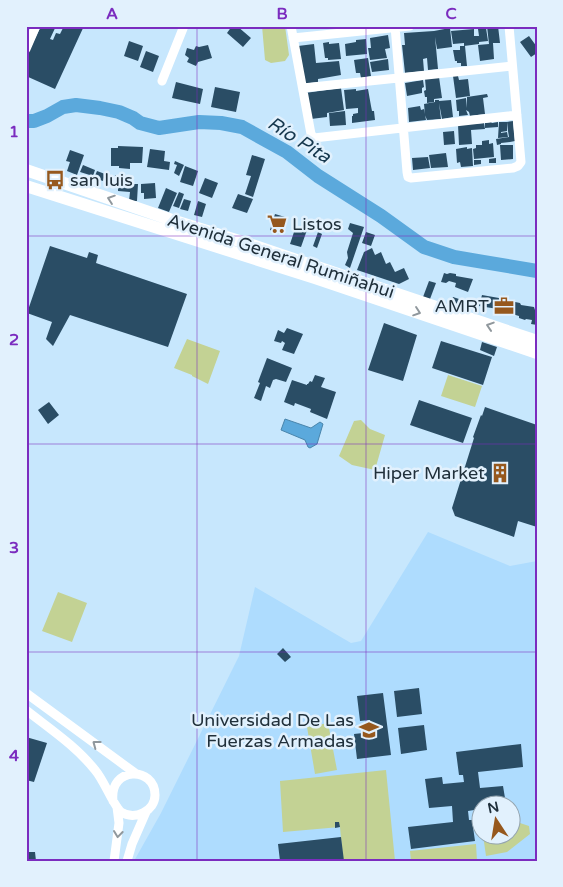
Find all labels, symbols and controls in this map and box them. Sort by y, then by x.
text: A [106,4,118,24]
text: B [276,4,288,24]
text: C [445,4,457,24]
water label: Río Pita [263,112,336,169]
text: 1 [9,122,19,142]
bus stop icon: san luis [44,169,66,191]
place label: san luis [70,169,133,191]
one-way arrow [108,195,116,205]
street label: Avenida General Rumiñahui [165,209,397,303]
supermarket icon: Listos [266,213,288,235]
place label: Listos [292,213,342,235]
place label: AMRT [434,295,489,317]
office icon: AMRT [493,295,515,317]
one-way arrow [413,307,421,317]
one-way arrow [487,321,495,331]
text: 2 [9,330,19,350]
place label: Hiper Market [373,462,485,484]
building icon: Hiper Market [489,462,511,484]
text: 3 [9,538,19,558]
place label: Universidad De Las Fuerzas Armadas [191,709,354,752]
school or university icon: Universidad De Las Fuerzas Armadas [358,719,380,741]
one-way arrow [93,742,102,750]
text: 4 [9,746,19,766]
north arrow [470,794,520,844]
text: N [486,798,501,817]
one-way arrow [113,830,124,838]

